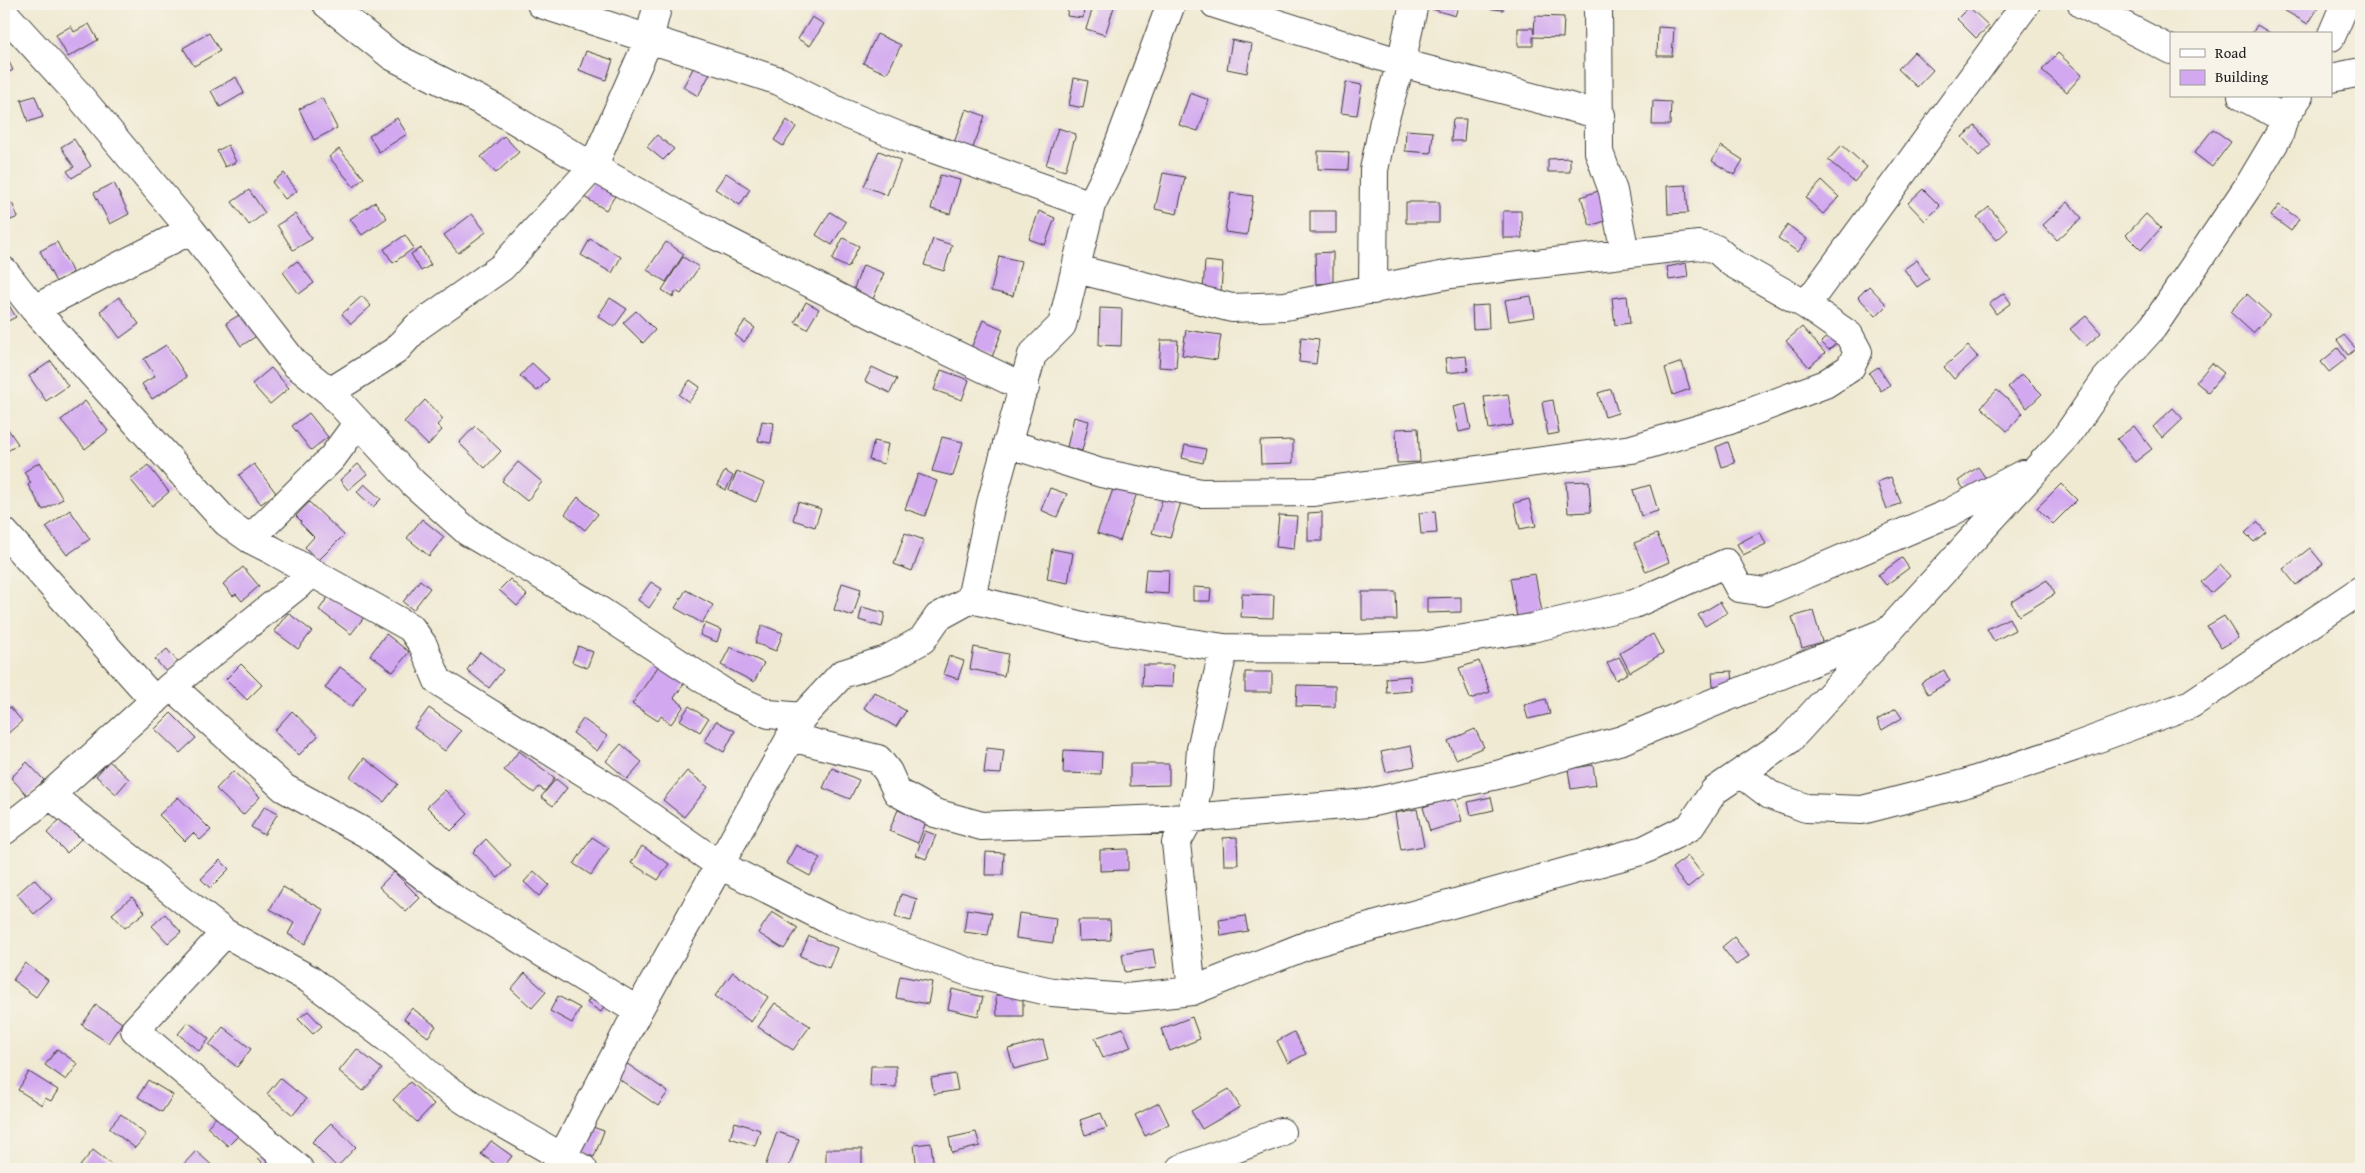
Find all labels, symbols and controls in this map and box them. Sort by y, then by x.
legend [2170,32,2332,98]
text: Road [2215,42,2246,63]
text: Building [2215,66,2269,87]

